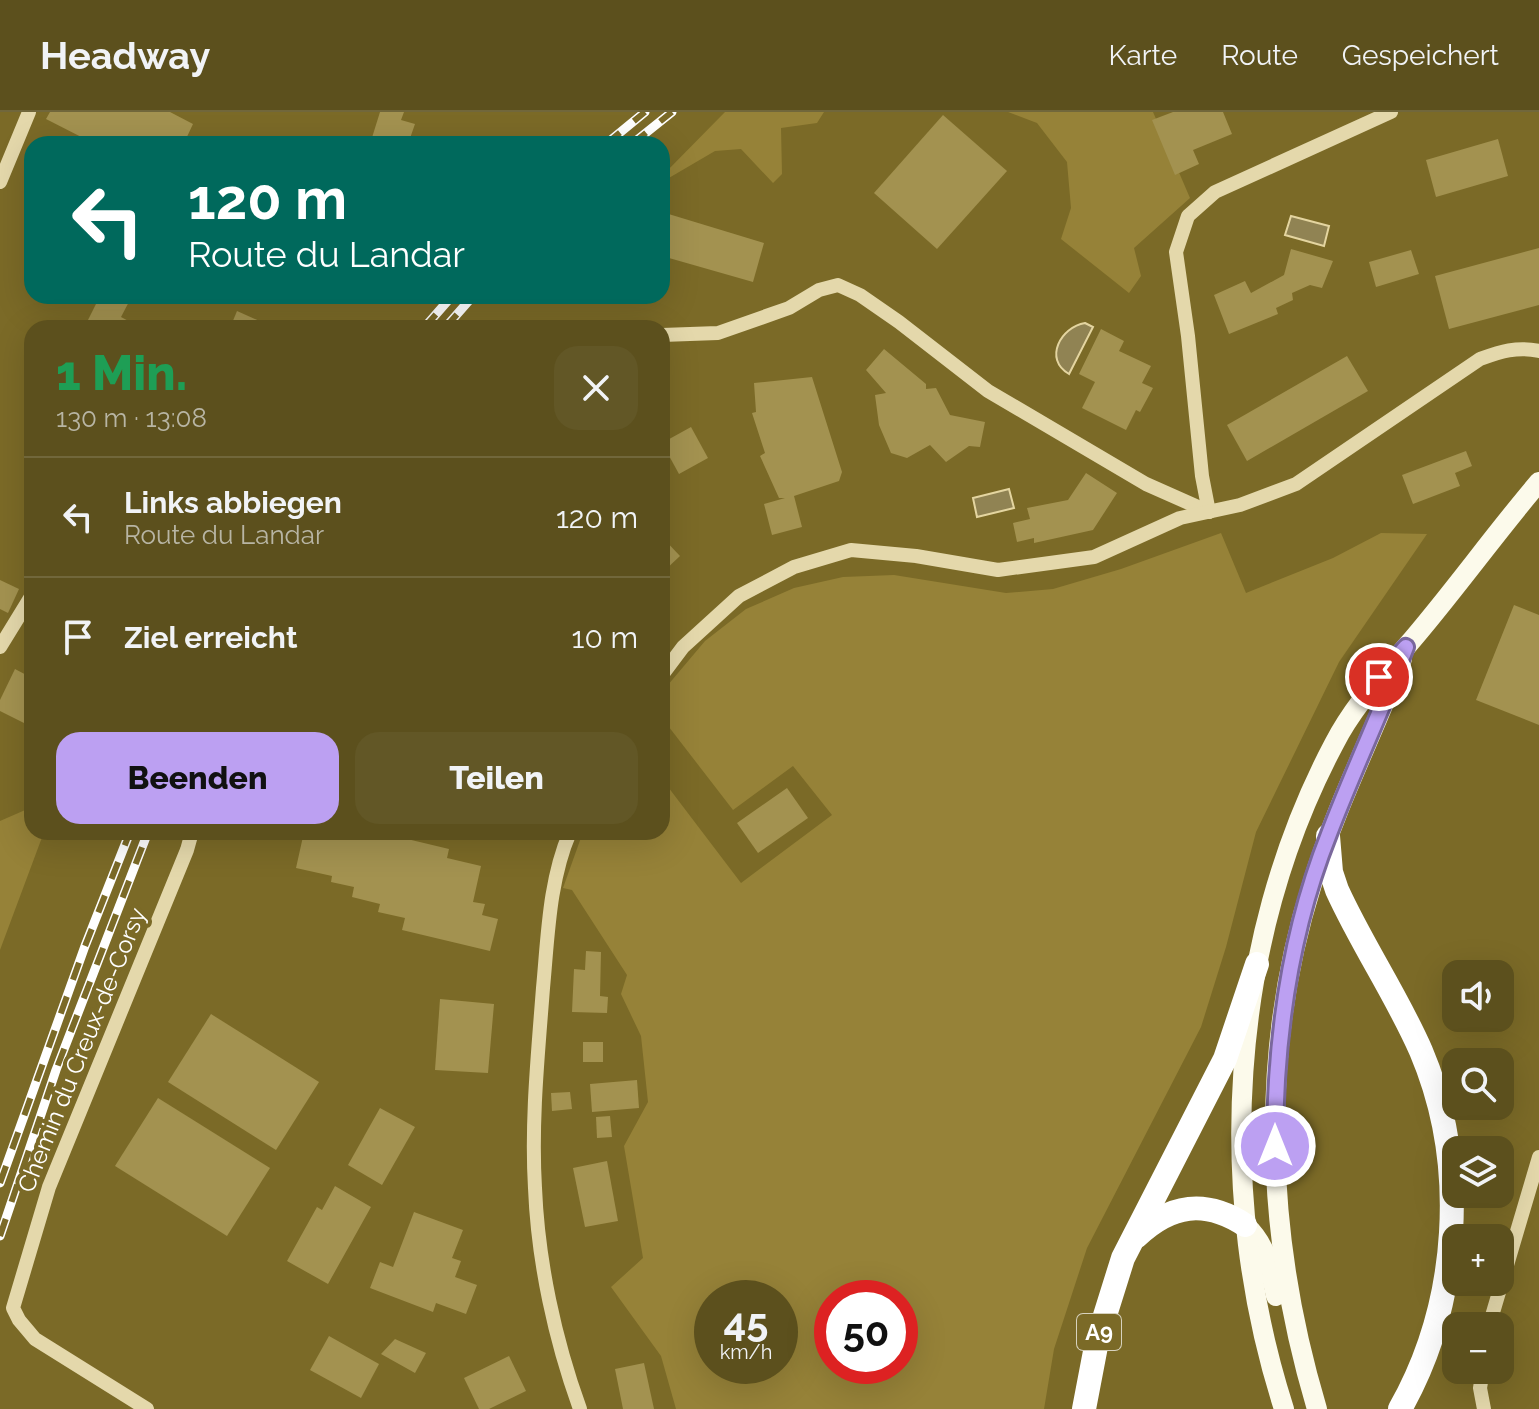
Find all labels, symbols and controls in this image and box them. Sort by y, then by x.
text: Headway [40,33,210,78]
text: Karte [1108,39,1177,72]
text: Route [1221,39,1298,72]
text: Gespeichert [1342,39,1499,72]
text: 120 m [188,166,347,232]
icon: left [56,168,160,272]
text: Route du Landar [188,233,465,275]
text: 1 Min. [56,345,187,401]
button: close [554,346,638,430]
text: 130 m · 13:08 [56,403,207,433]
text: Links abbiegen [124,485,342,520]
icon: left [56,495,100,539]
text: 120 m [556,500,638,535]
text: Route du Landar [124,520,324,550]
icon: arrive [56,615,100,659]
text: Ziel erreicht [124,620,297,655]
text: 10 m [572,620,638,655]
pin [1345,643,1413,711]
icon: arrive [1357,655,1401,699]
button: Beenden [56,732,339,824]
button: Teilen [355,732,638,824]
street label: Chemin du Creux-de-Corsy [11,903,152,1196]
map controls [1442,960,1514,1384]
button: sound [1442,960,1514,1032]
button: search [1442,1048,1514,1120]
position arrow [1233,1104,1317,1188]
button: layers [1442,1136,1514,1208]
button: + [1442,1224,1514,1296]
speed limit sign: 50 [814,1280,918,1384]
text: 45 [723,1298,768,1345]
button: − [1442,1312,1514,1384]
road number: A9 [1077,1314,1121,1350]
text: km/h [720,1340,772,1364]

